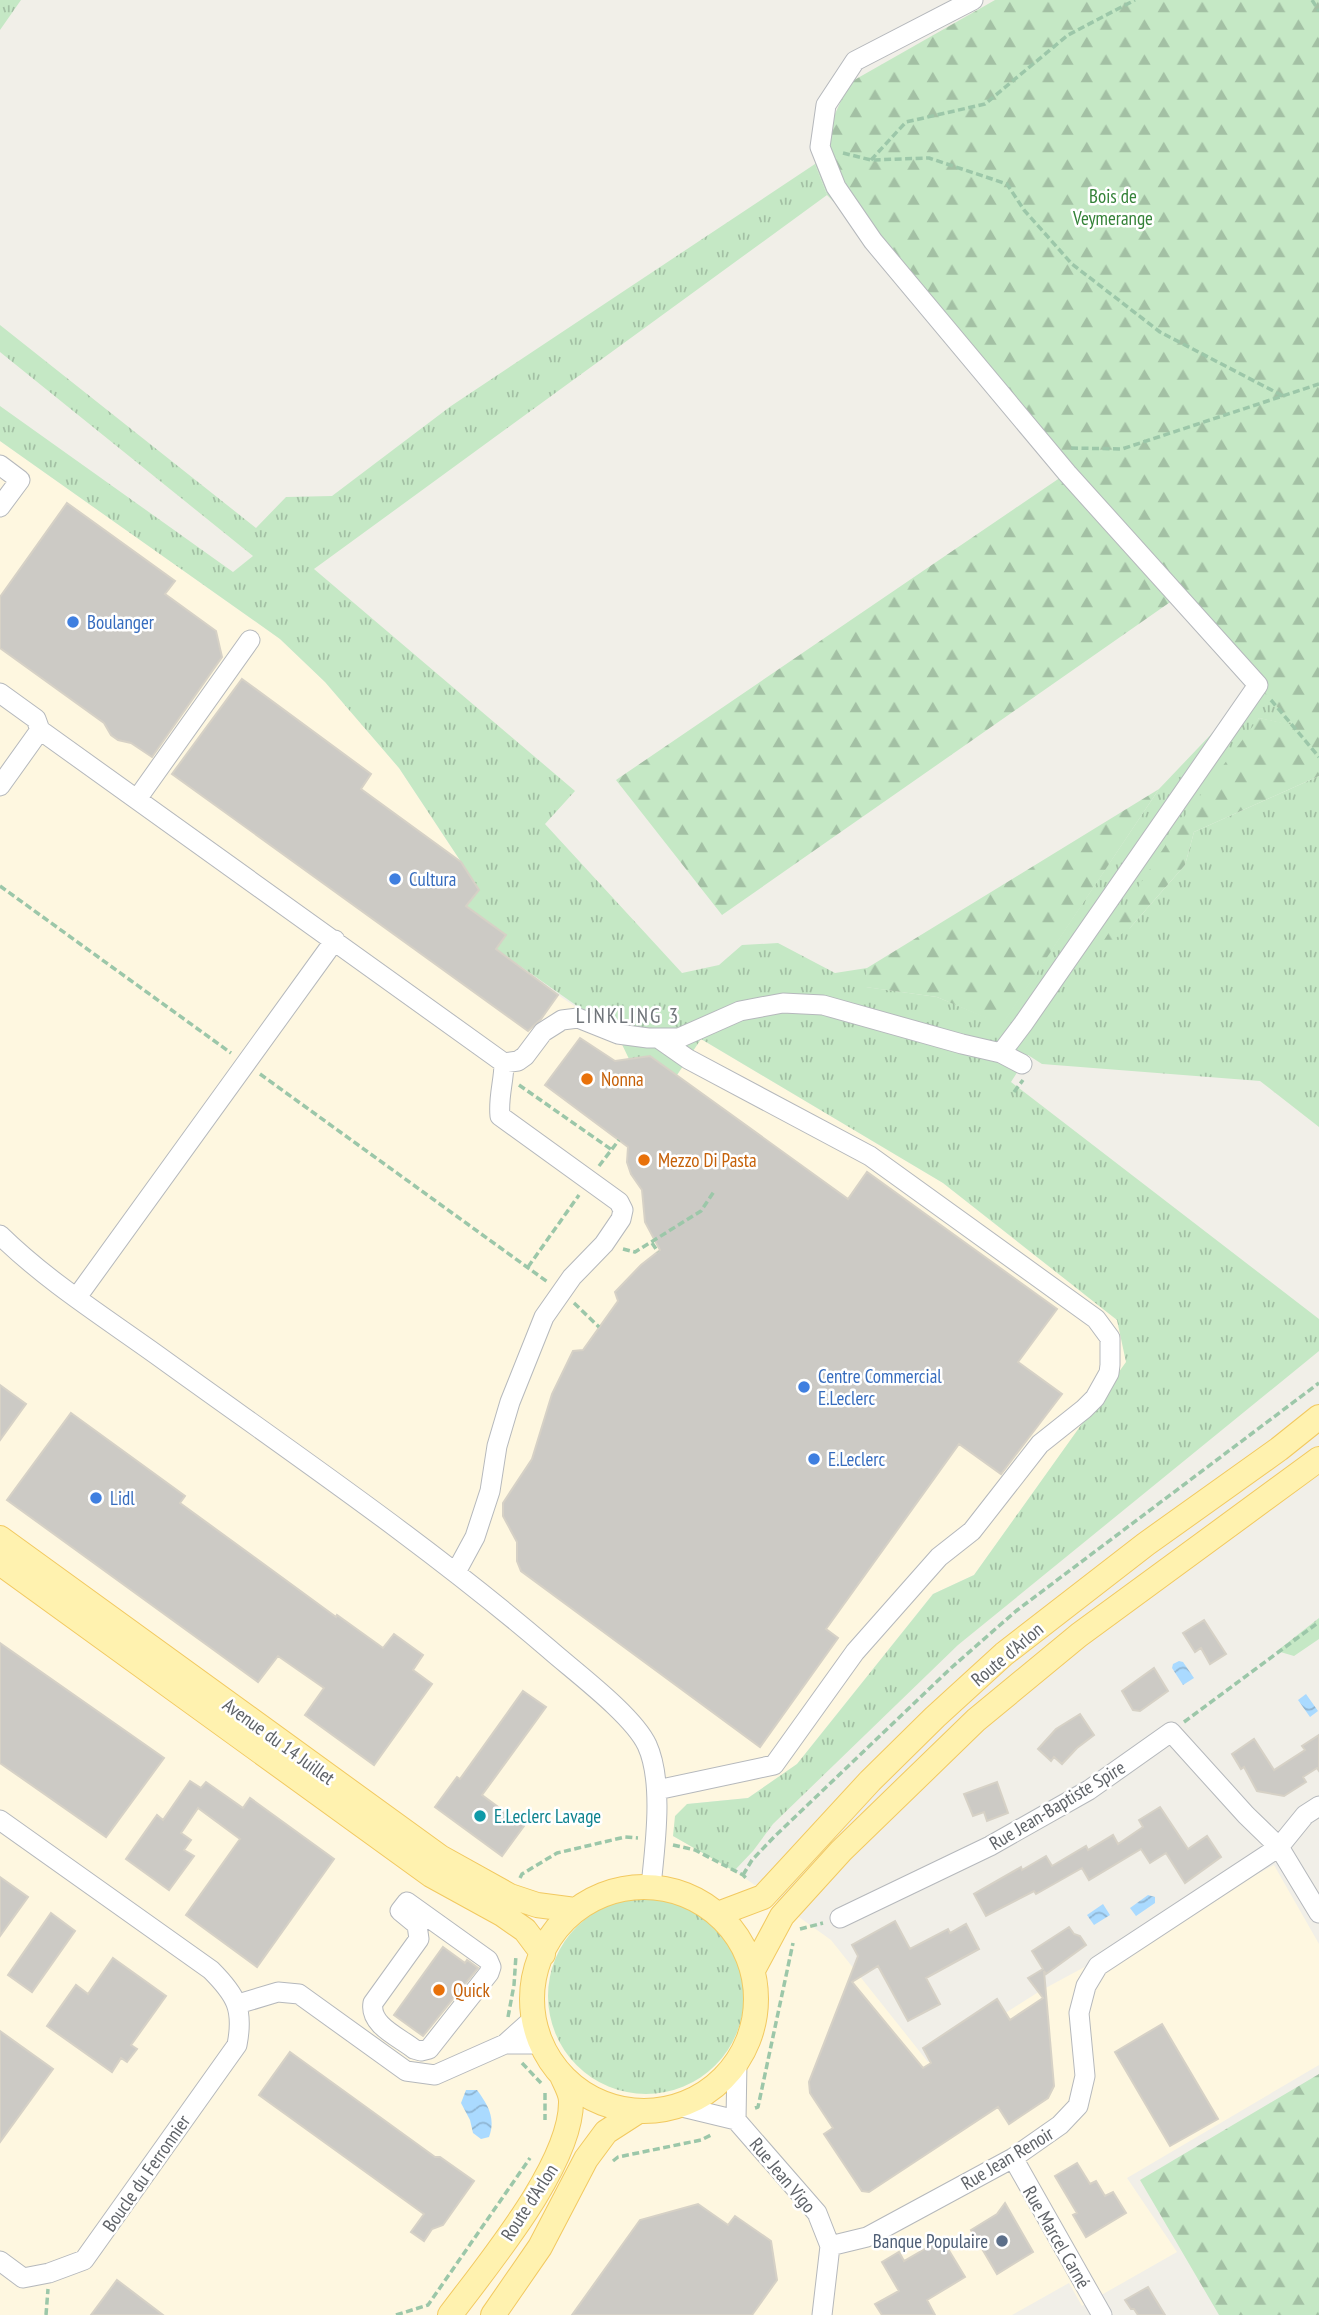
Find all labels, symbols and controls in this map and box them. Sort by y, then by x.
park label: Bois de Veymerange [1072,184,1153,230]
place label: Boulanger [87,610,155,634]
marker: Boulanger [65,614,81,630]
place label: Cultura [409,867,456,891]
marker: Cultura [387,871,403,887]
district label: LINKLING 3 [576,1002,680,1029]
place label: Nonna [601,1067,644,1091]
marker: Nonna [579,1071,595,1087]
place label: Mezzo Di Pasta [658,1148,757,1172]
marker: Mezzo Di Pasta [636,1152,652,1168]
place label: Centre Commercial E.Leclerc [818,1364,942,1410]
marker: Centre Commercial E.Leclerc [796,1379,812,1395]
place label: E.Leclerc [828,1447,886,1471]
marker: E.Leclerc [806,1451,822,1467]
place label: Lidl [110,1486,135,1510]
marker: Lidl [88,1490,104,1506]
street label: Route d'Arlon [966,1617,1048,1691]
street label: Avenue du 14 Juillet [218,1692,340,1790]
street label: Rue Jean-Baptiste Spire [985,1755,1129,1855]
place label: E.Leclerc Lavage [494,1804,601,1828]
marker: E.Leclerc Lavage [472,1808,488,1824]
place label: Quick [453,1978,491,2002]
marker: Quick [431,1982,447,1998]
street label: Boucle du Ferronnier [97,2109,196,2236]
street label: Rue Jean Renoir [956,2121,1058,2195]
street label: Rue Jean Vigo [745,2133,821,2217]
street label: Route d'Arlon [495,2159,563,2245]
street label: Rue Marcel Carné [1018,2181,1096,2293]
place label: Banque Populaire [873,2229,988,2253]
marker: Banque Populaire [994,2233,1010,2249]

